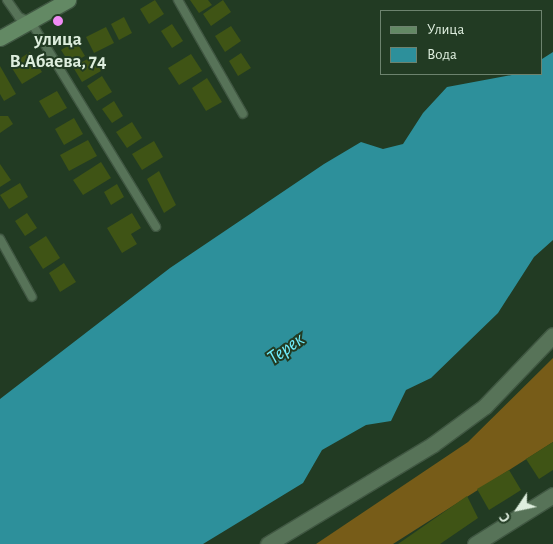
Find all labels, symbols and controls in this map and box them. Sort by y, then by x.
legend [380,10,543,75]
marker: улица В.Абаева, 74 [52,15,64,27]
text: Улица [427,22,464,37]
place label: улица В.Абаева, 74 [9,29,107,73]
text: Вода [427,47,457,62]
water label: Терек [263,328,309,370]
north arrow [493,484,543,534]
text: С [498,510,514,525]

